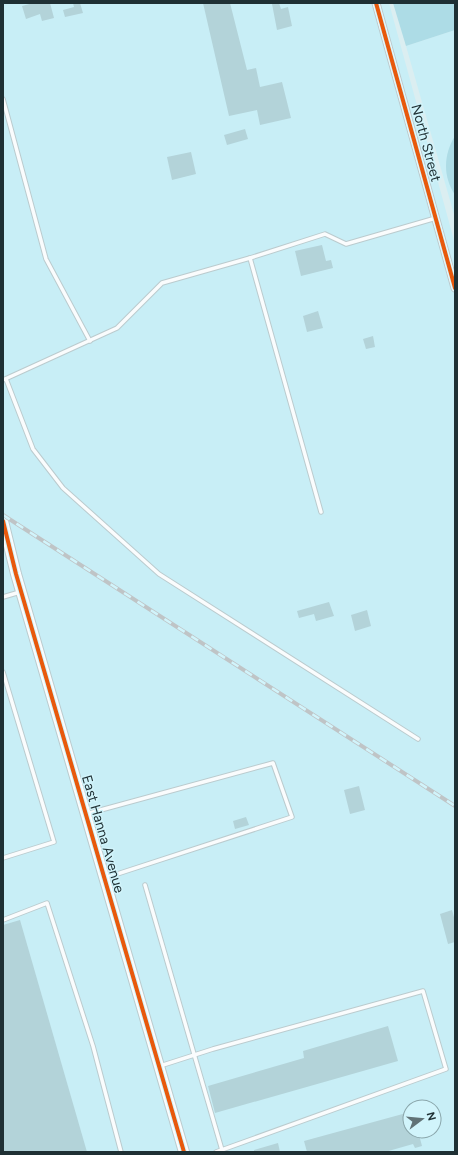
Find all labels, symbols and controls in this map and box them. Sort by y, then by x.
street label: North Street [408,102,444,184]
street label: East Hanna Avenue [78,773,128,895]
north arrow [402,1099,442,1139]
text: N [424,1110,439,1122]

